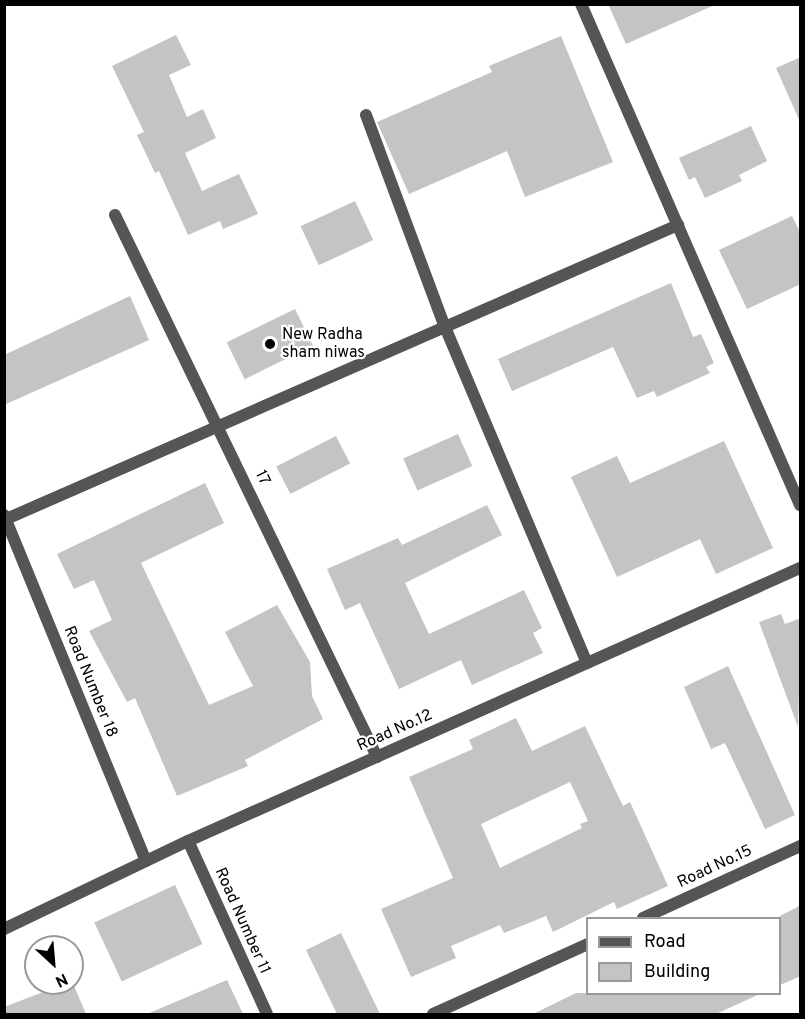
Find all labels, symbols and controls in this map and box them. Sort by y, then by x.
place label: New Radha sham niwas [282,325,365,363]
marker: New Radha sham niwas [263,337,277,351]
street label: 17 [250,467,274,489]
street label: Road Number 18 [59,623,121,741]
street label: Road No.12 [354,706,436,756]
street label: Road No.15 [674,841,756,893]
street label: Road Number 11 [210,865,274,977]
legend [586,917,781,995]
text: Road [644,931,686,954]
north arrow [24,935,84,995]
text: Building [644,961,710,984]
text: N [51,968,71,991]

